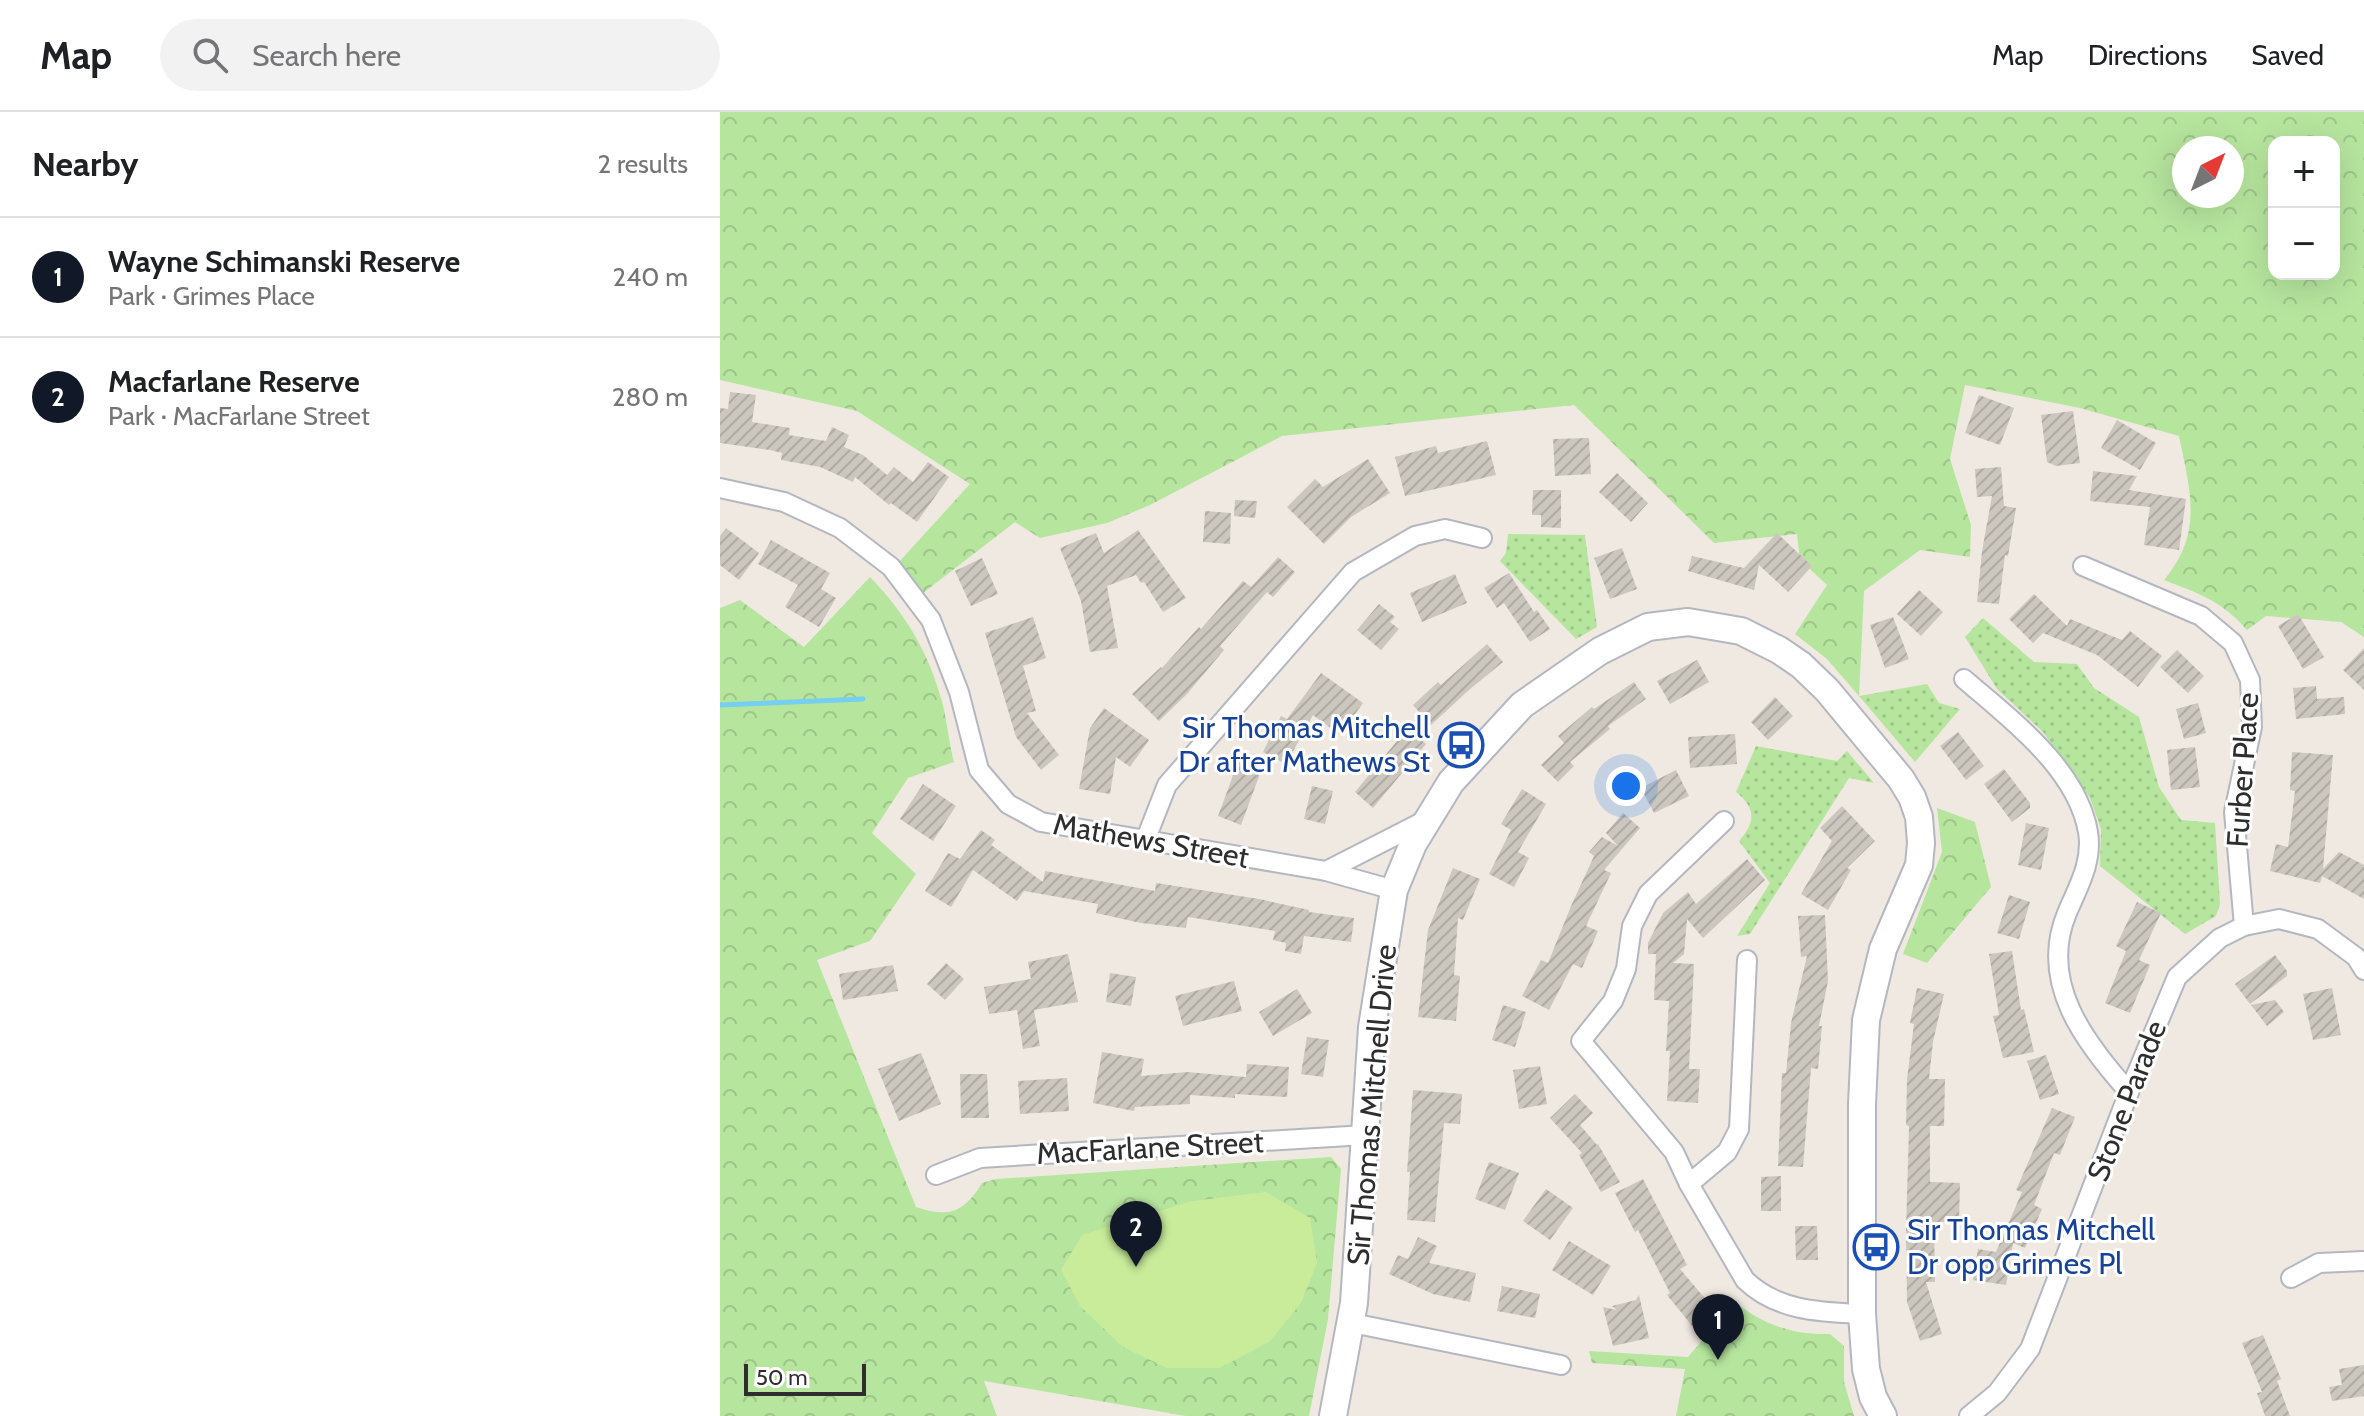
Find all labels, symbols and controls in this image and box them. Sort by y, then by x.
search box [160,19,720,91]
text: Map [40,32,112,79]
icon: search [188,33,232,77]
text: Search here [252,37,401,74]
text: Map [1992,38,2044,72]
text: Directions [2088,38,2207,72]
text: Saved [2251,38,2324,72]
north arrow [2172,136,2244,208]
map controls [2268,136,2340,280]
button: + [2268,136,2340,208]
text: Nearby [32,143,139,185]
text: 2 results [597,148,688,180]
button: − [2268,208,2340,280]
text: Wayne Schimanski Reserve [108,243,460,280]
text: 1 [53,261,63,293]
text: 240 m [613,261,688,293]
text: Park · Grimes Place [108,280,315,312]
text: Macfarlane Reserve [108,363,360,400]
text: 2 [51,381,65,413]
text: 280 m [612,381,688,413]
text: Park · MacFarlane Street [108,400,370,432]
street label: Furber Place [2219,691,2266,849]
place label: Sir Thomas Mitchell Dr after Mathews St [1178,709,1430,780]
bus stop icon: Sir Thomas Mitchell Dr after Mathews St [1437,721,1485,769]
your location [1606,766,1646,806]
street label: Mathews Street [1050,805,1252,876]
street label: Sir Thomas Mitchell Drive [1339,943,1404,1267]
street label: Stone Parade [2079,1015,2174,1186]
street label: MacFarlane Street [1036,1123,1264,1172]
pin: 2 [1110,1201,1162,1267]
place label: Sir Thomas Mitchell Dr opp Grimes Pl [1907,1211,2155,1282]
bus stop icon: Sir Thomas Mitchell Dr opp Grimes Pl [1852,1223,1900,1271]
pin: 1 [1692,1294,1744,1360]
scale bar [744,1360,866,1396]
text: 50 m [756,1364,808,1391]

